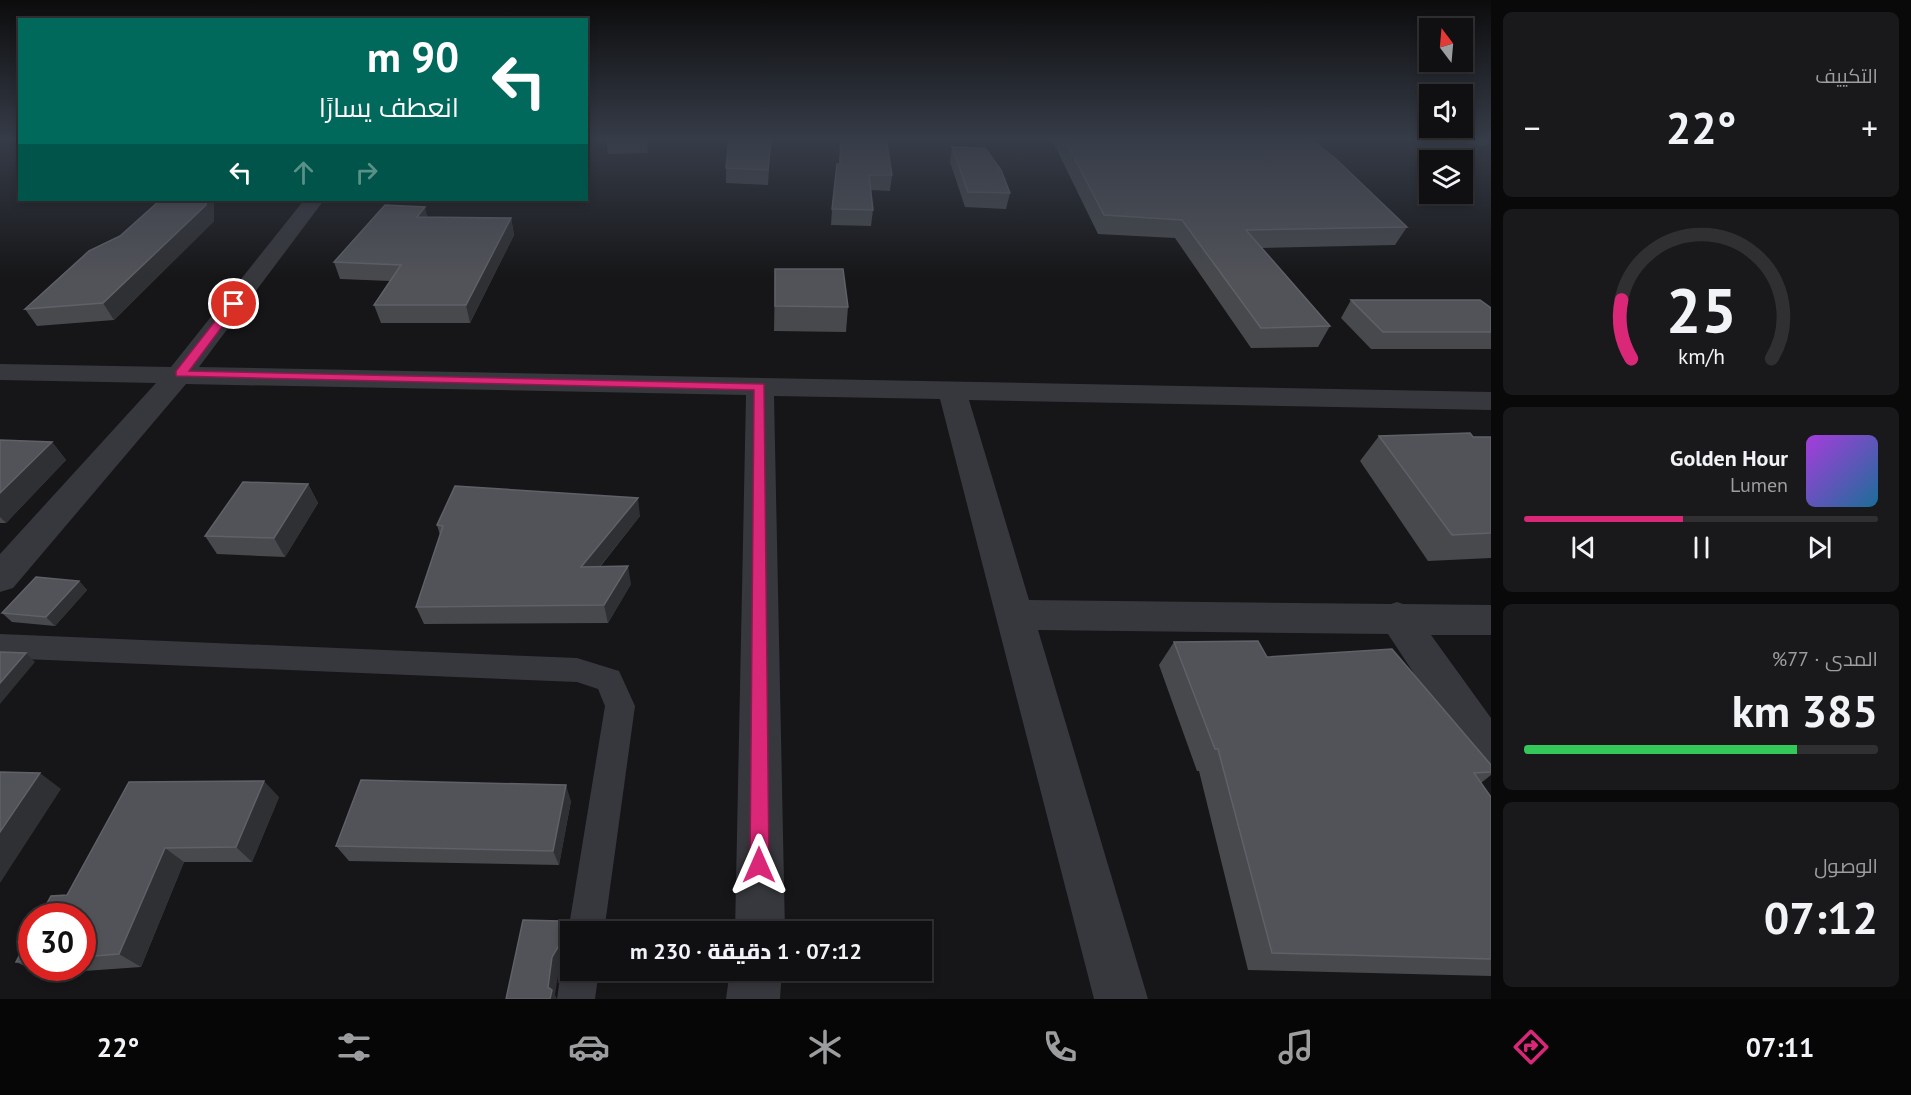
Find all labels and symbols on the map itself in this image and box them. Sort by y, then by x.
north arrow [1419,18,1473,72]
pin [208,278,259,329]
position arrow [727,833,791,897]
speed limit sign: 30 [18,903,96,981]

